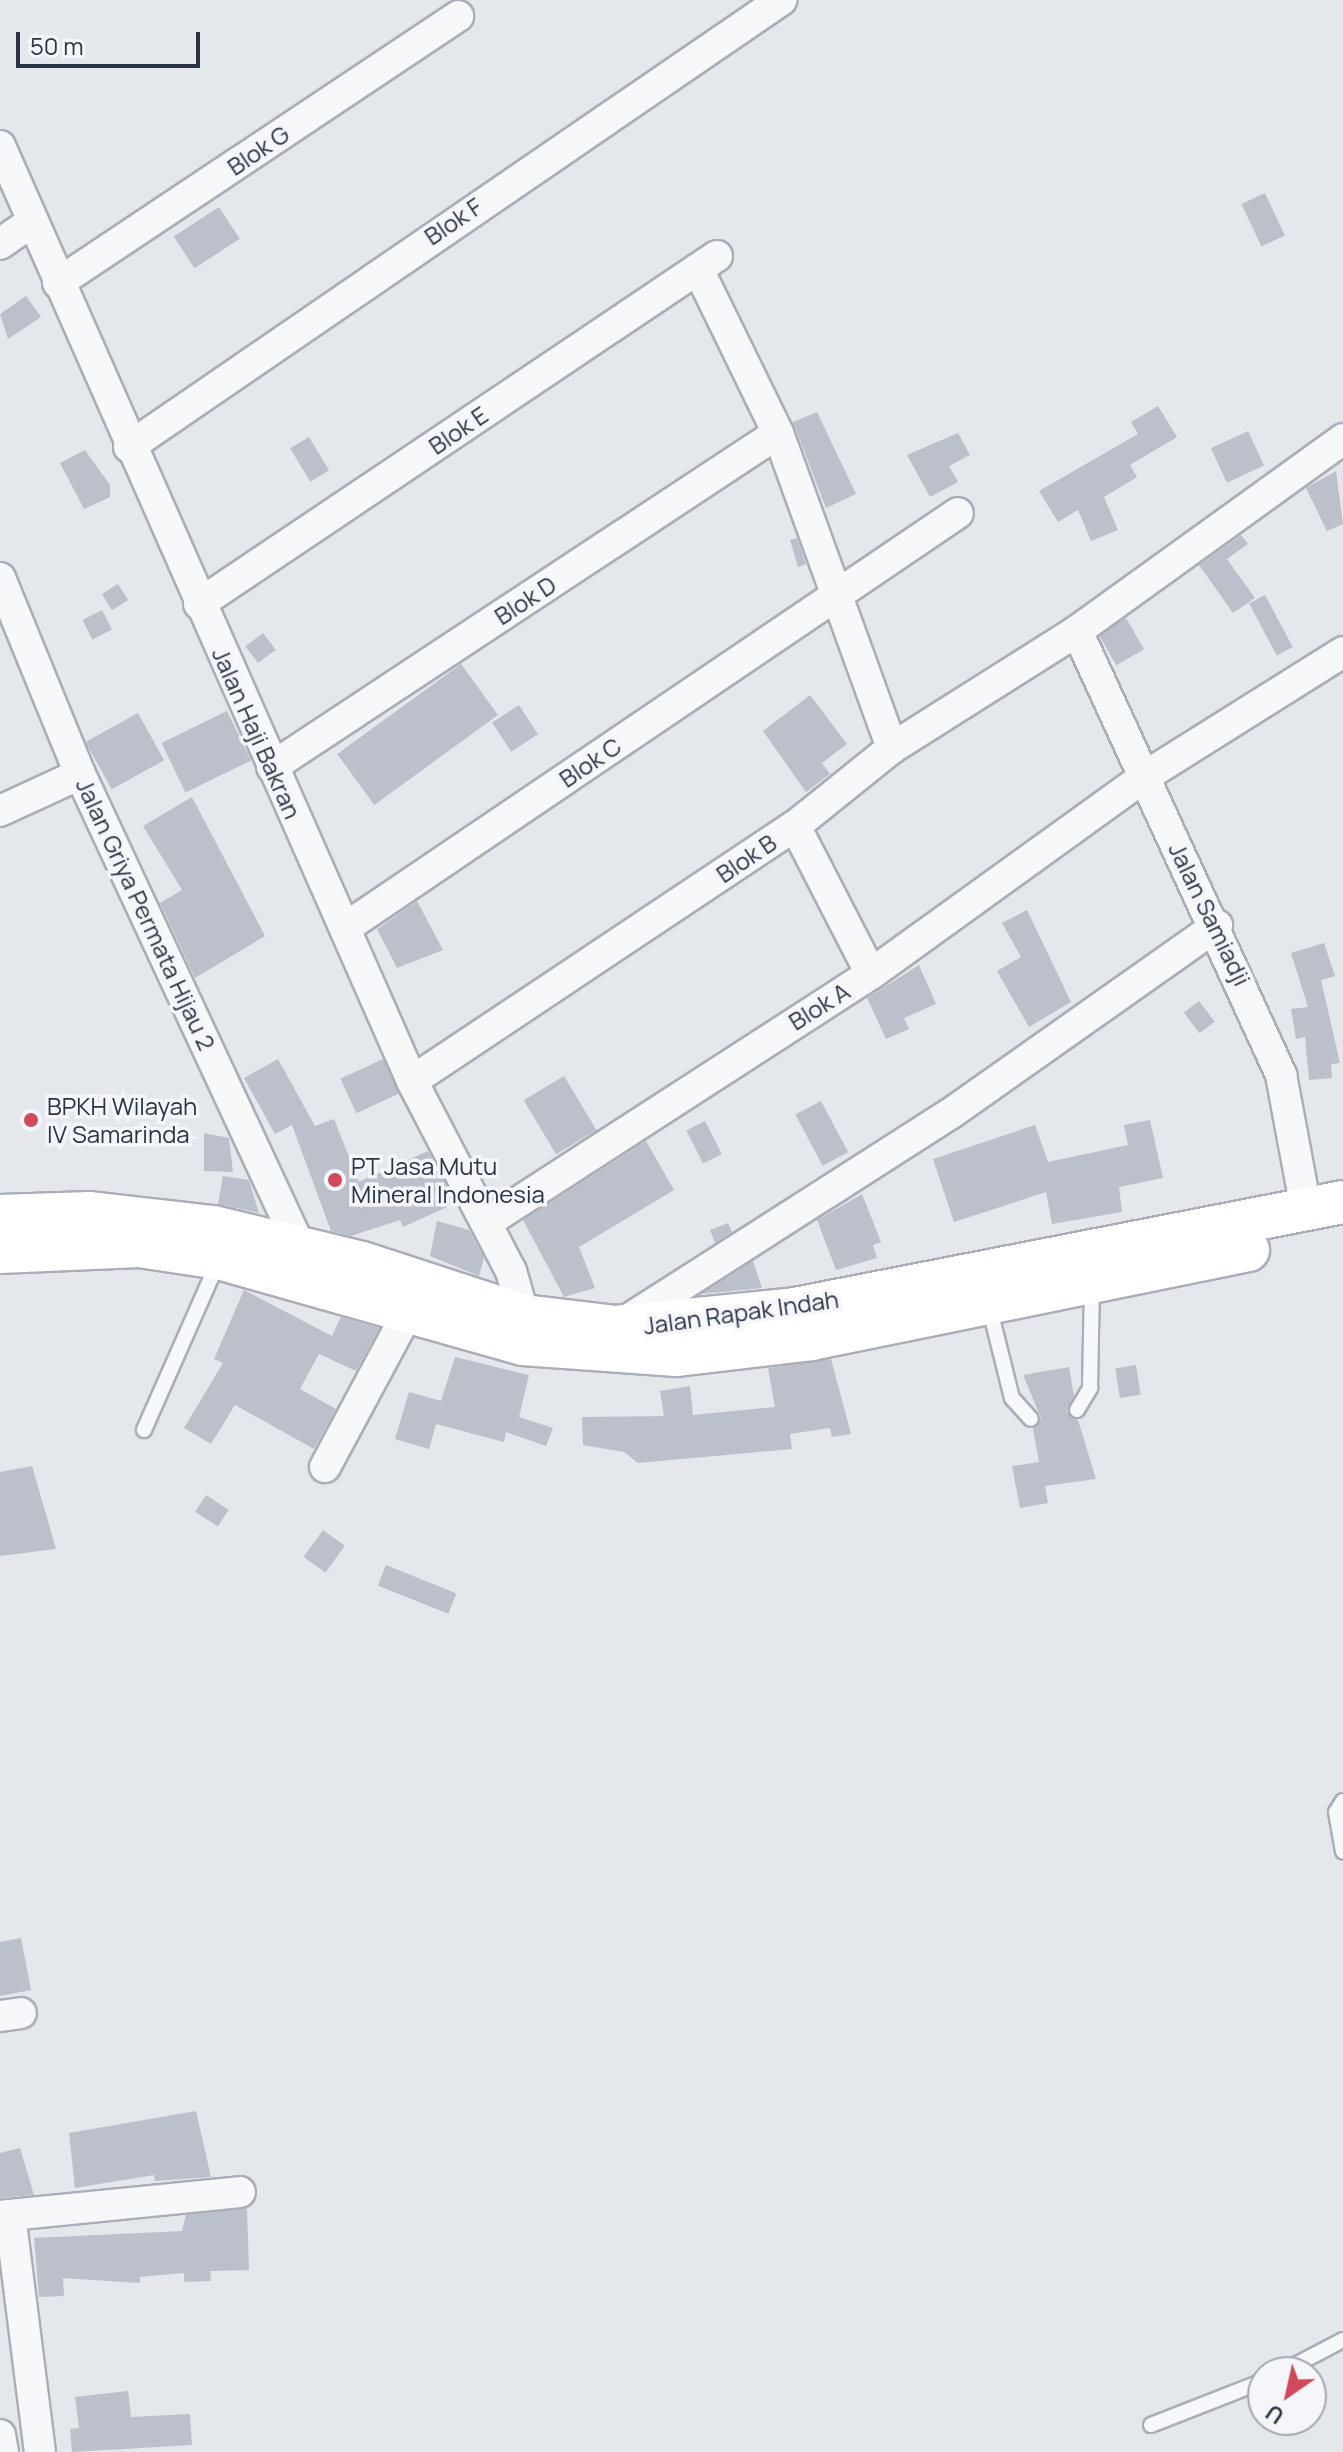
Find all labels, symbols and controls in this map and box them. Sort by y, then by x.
scale bar [20,16,204,66]
text: 50 m [30,29,84,62]
street label: Blok G [222,119,294,181]
street label: Blok F [419,191,487,251]
street label: Blok E [423,400,493,460]
street label: Blok D [489,570,561,630]
street label: Jalan Haji Bakran [206,643,308,823]
street label: Blok C [554,731,626,793]
street label: Jalan Griya Permata Hijau 2 [70,774,222,1054]
street label: Blok B [711,828,781,888]
street label: Jalan Samiadji [1163,838,1257,990]
street label: Blok A [783,976,855,1036]
place label: BPKH Wilayah IV Samarinda [47,1092,197,1148]
marker: BPKH Wilayah IV Samarinda [22,1111,40,1129]
place label: PT Jasa Mutu Mineral Indonesia [351,1152,545,1208]
marker: PT Jasa Mutu Mineral Indonesia [326,1171,344,1189]
street label: Jalan Rapak Indah [642,1284,840,1340]
north arrow [1247,2356,1327,2436]
text: U [1260,2397,1290,2431]

